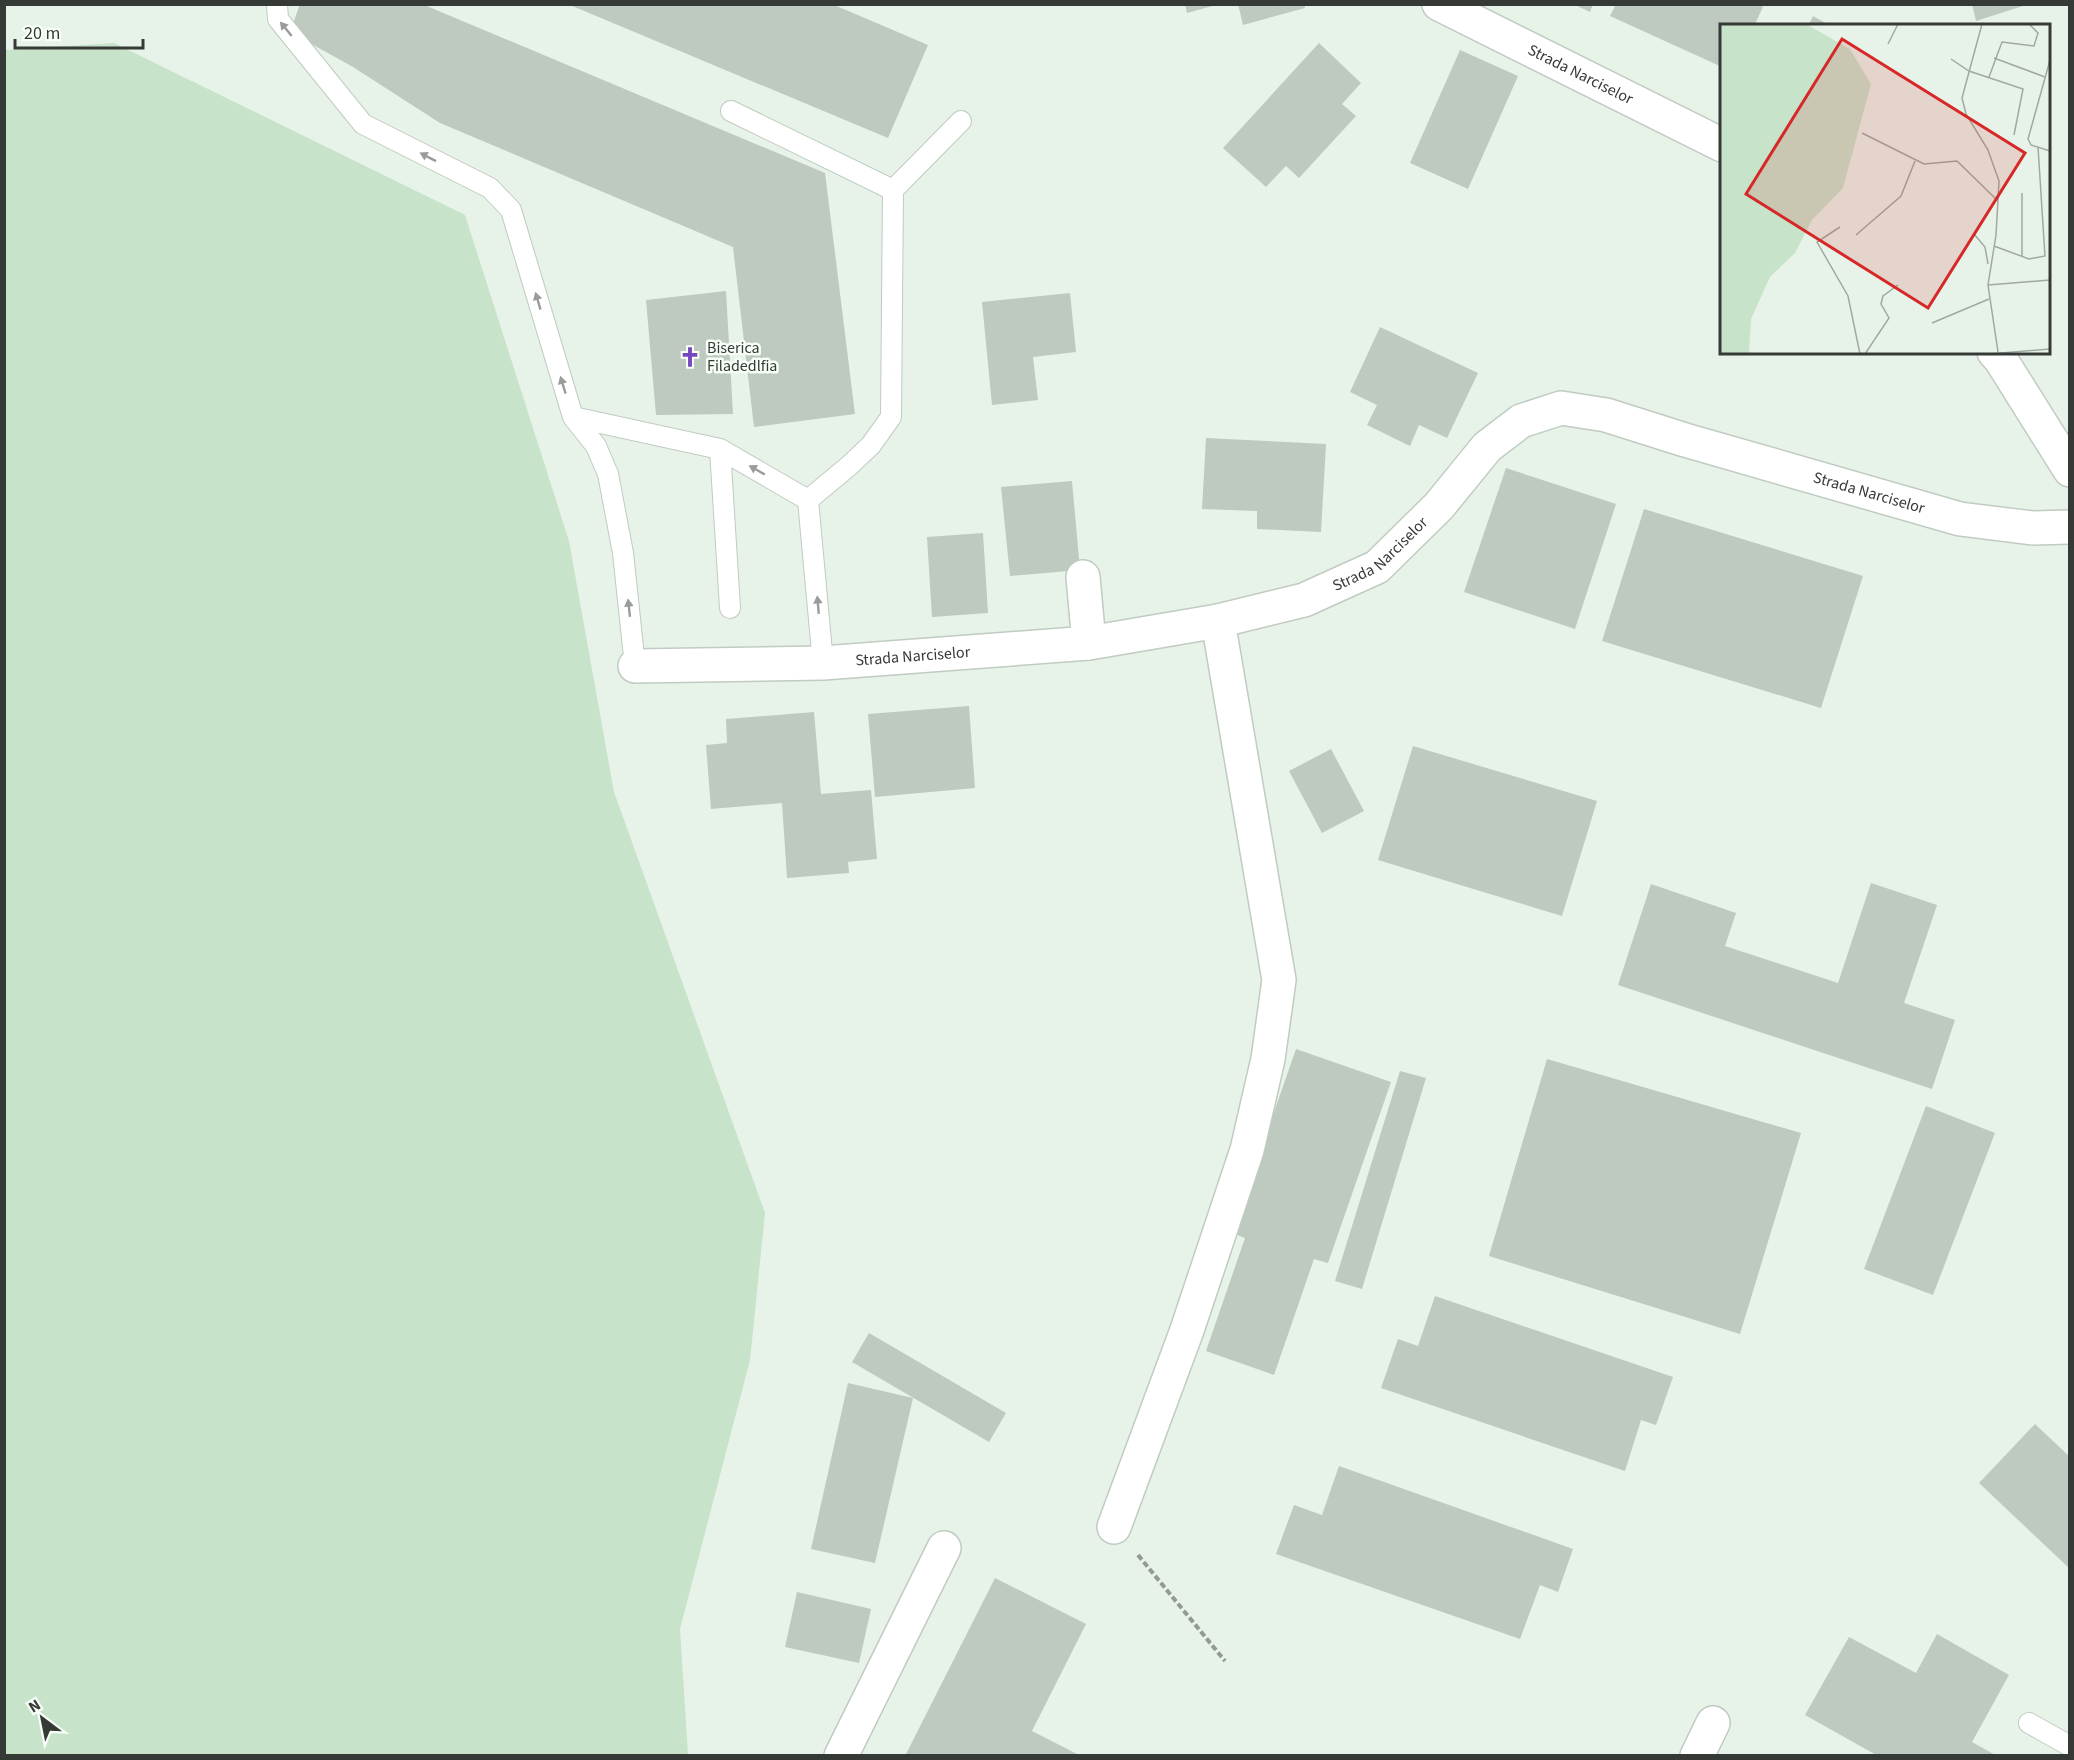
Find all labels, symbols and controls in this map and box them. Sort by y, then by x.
scale bar [15,12,142,50]
text: 20 m [24,21,60,46]
one-way arrow [281,22,293,37]
inset map [1720,24,2050,354]
street label: Strada Narciselor [1524,39,1637,110]
one-way arrow [420,152,437,162]
one-way arrow [533,292,542,310]
place label: Biserica Filadedlfia [707,337,777,377]
church icon: Biserica Filadedlfia [678,345,702,369]
one-way arrow [558,376,567,394]
one-way arrow [749,465,765,476]
street label: Strada Narciselor [1811,466,1928,519]
street label: Strada Narciselor [1329,512,1433,597]
one-way arrow [813,596,823,615]
one-way arrow [624,598,634,617]
street label: Strada Narciselor [855,641,971,672]
north arrow [12,1688,72,1748]
text: N [24,1694,45,1718]

